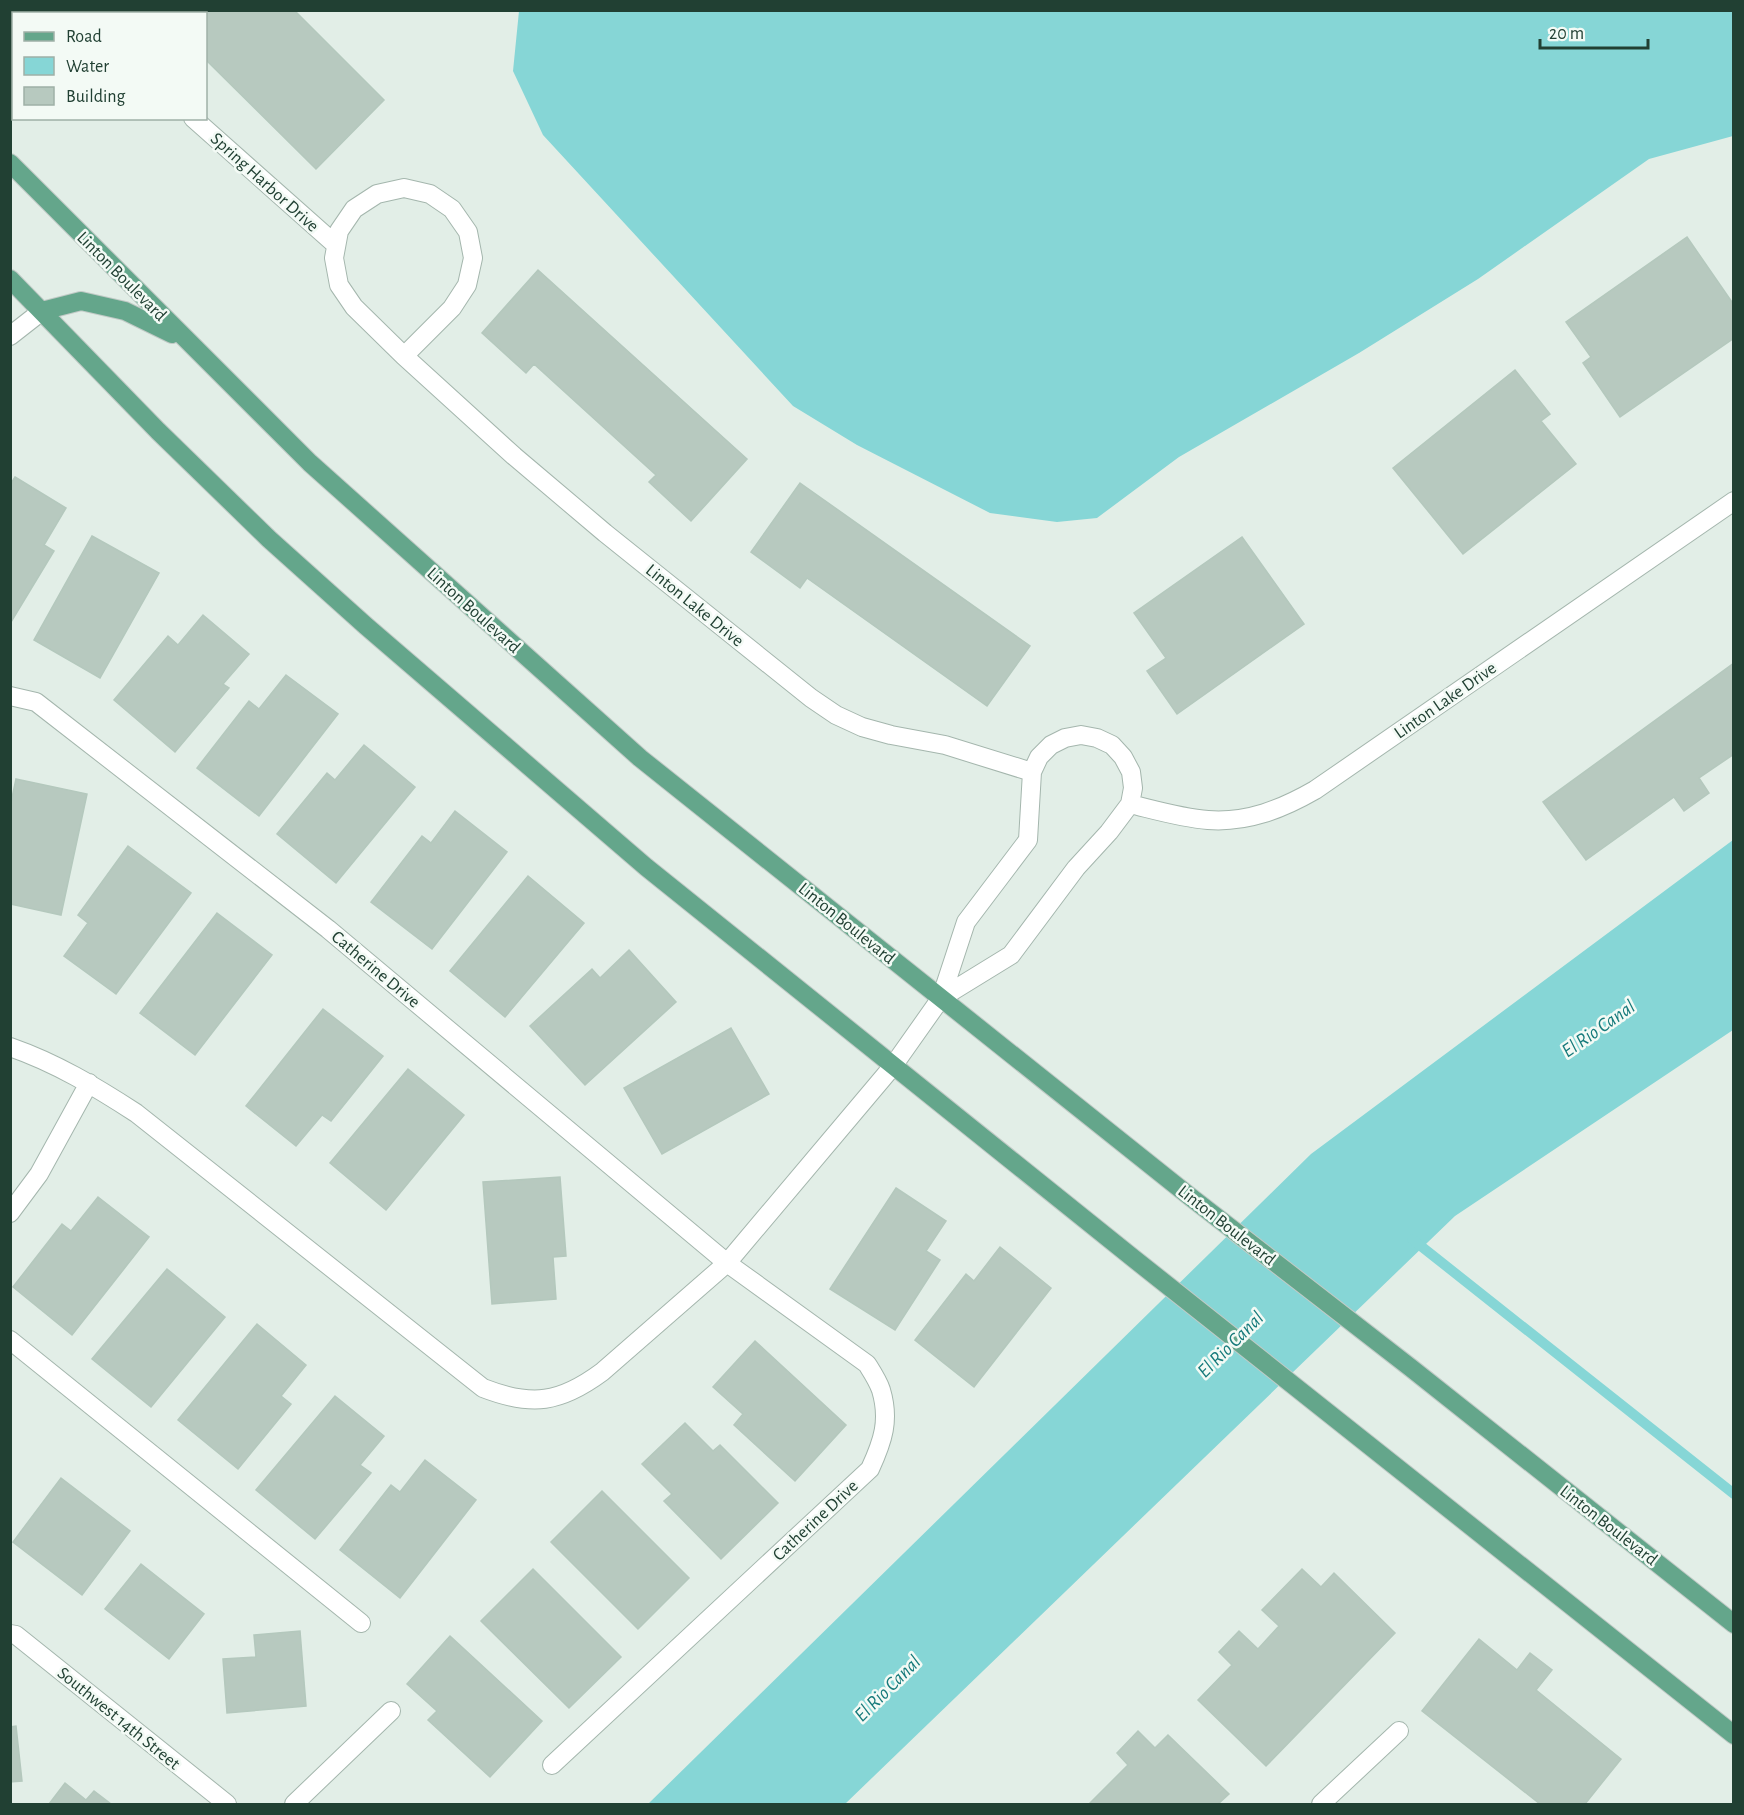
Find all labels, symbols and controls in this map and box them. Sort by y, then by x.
legend [12,12,207,120]
scale bar [1540,12,1648,50]
text: 20 m [1549,25,1584,43]
text: Road [66,28,102,46]
text: Water [66,58,109,76]
text: Building [66,88,126,106]
street label: Spring Harbor Drive [207,130,322,236]
street label: Linton Boulevard [73,228,170,325]
street label: Linton Lake Drive [642,561,747,651]
street label: Linton Boulevard [423,564,523,657]
street label: Linton Lake Drive [1391,659,1500,743]
street label: Linton Boulevard [795,880,898,968]
street label: Catherine Drive [328,928,423,1012]
water label: El Rio Canal [1558,996,1639,1061]
street label: Linton Boulevard [1174,1182,1279,1269]
water label: El Rio Canal [1194,1308,1268,1382]
street label: Catherine Drive [770,1477,862,1565]
street label: Linton Boulevard [1556,1482,1661,1569]
water label: El Rio Canal [851,1652,925,1726]
street label: Southwest 14th Street [54,1664,183,1774]

